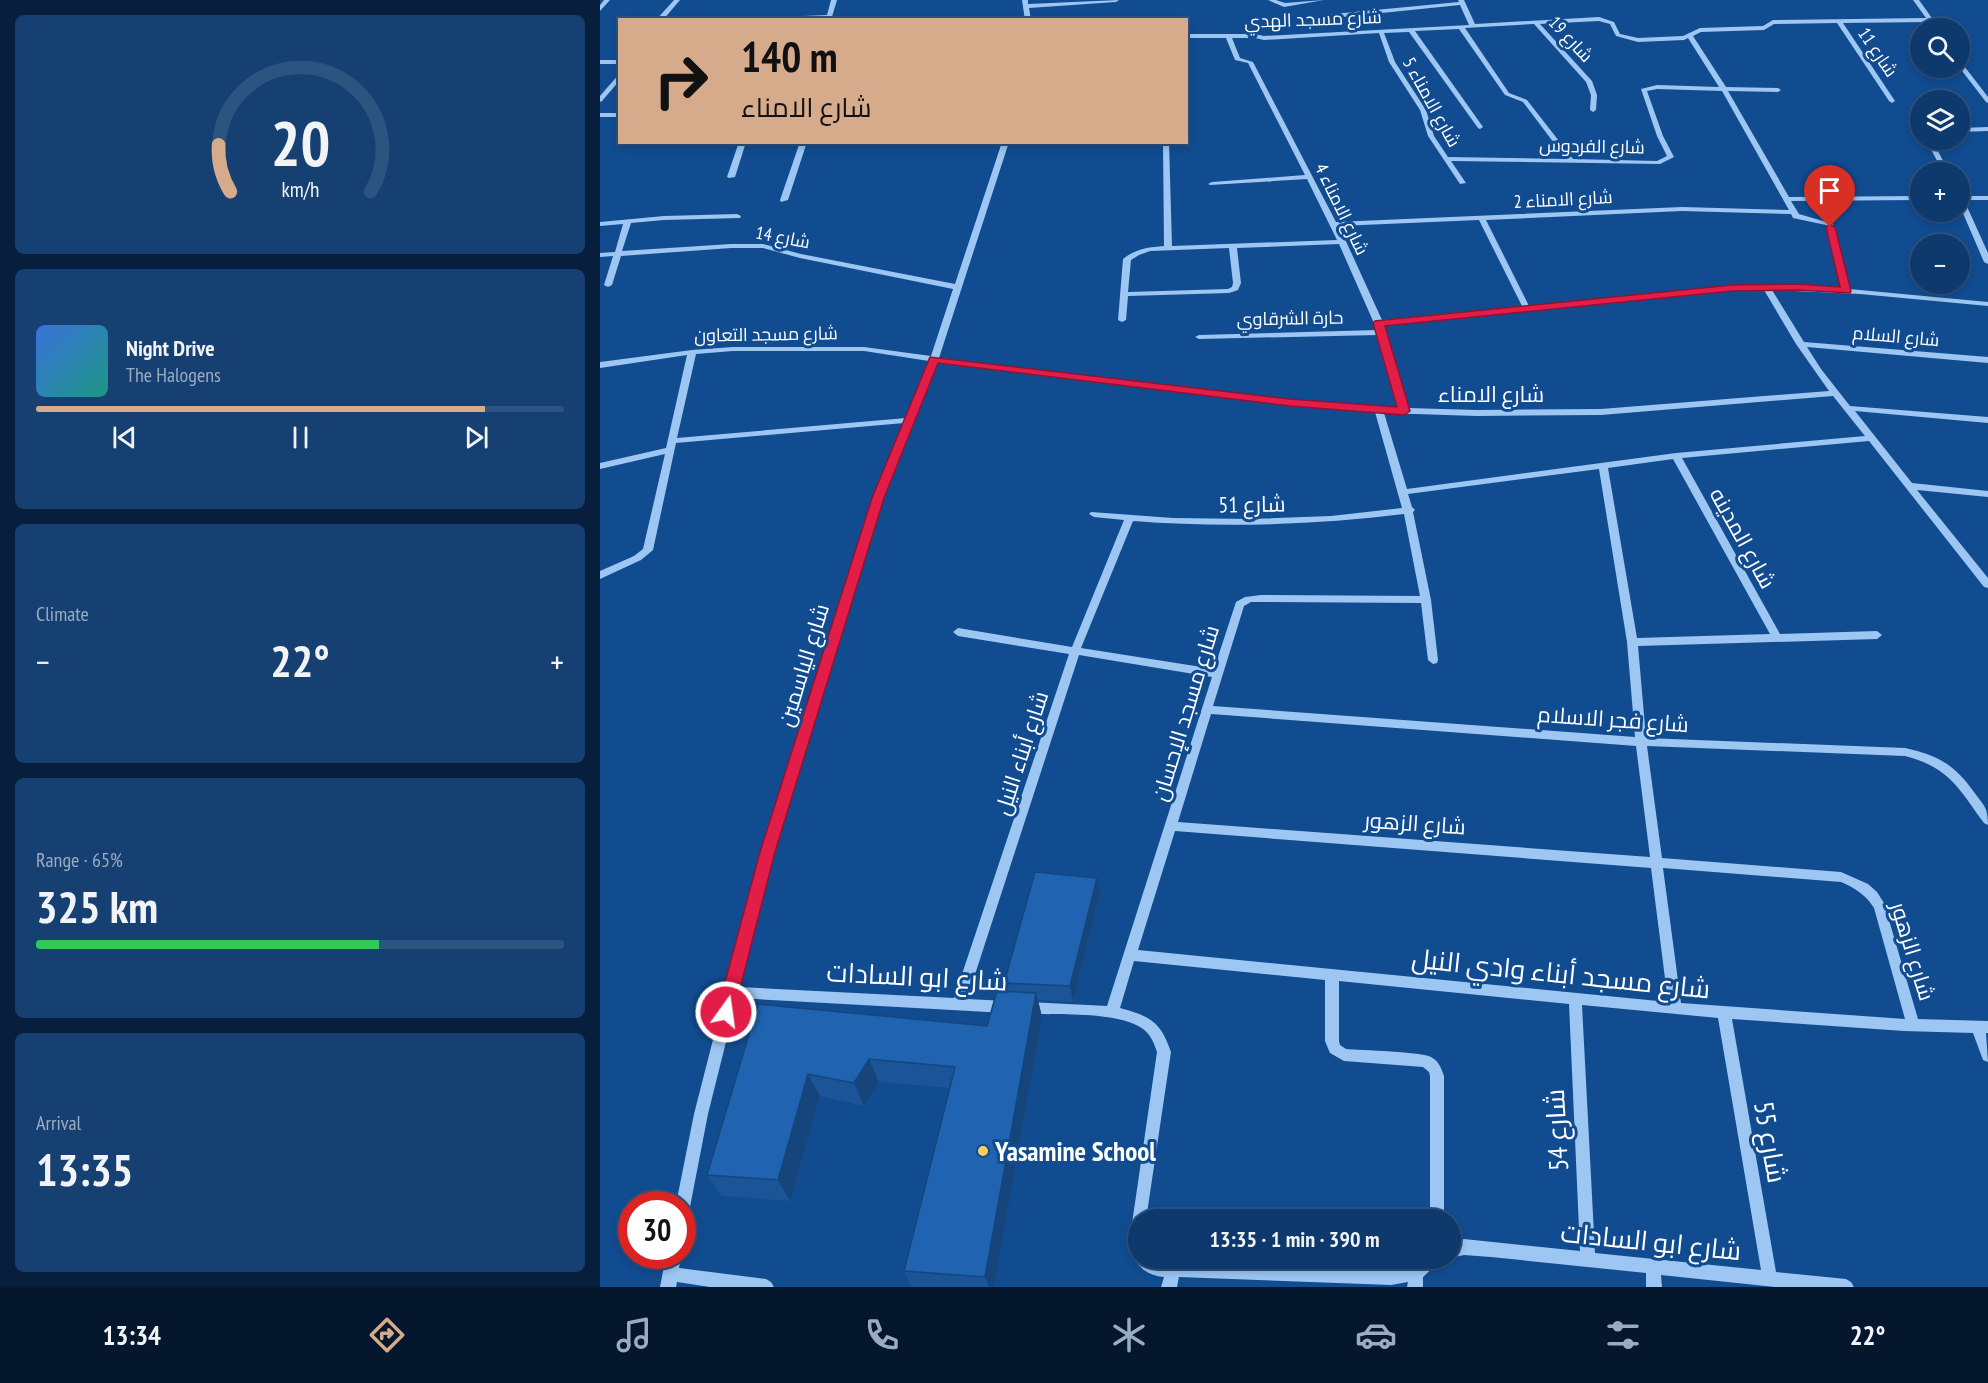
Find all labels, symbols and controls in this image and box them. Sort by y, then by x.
street label: شارع مسجد الهدي [1244,5,1382,36]
street label: شارع 19 [1543,11,1598,68]
map controls [1910,18,1970,294]
button: search [1910,18,1970,78]
street label: شارع 11 [1852,23,1903,82]
text: 140 m [741,29,838,84]
icon: right [642,42,720,120]
street label: شارع الامناء 5 [1397,53,1466,151]
text: شارع الامناء [741,90,872,124]
button: layers [1910,90,1970,150]
text: 20 [270,102,330,183]
street label: شارع الفردوس [1539,134,1645,159]
street label: شارع الامناء 4 [1309,159,1374,259]
button: + [1910,162,1970,222]
pin [1804,165,1855,227]
icon: arrive [1813,174,1846,207]
text: km/h [281,175,319,203]
street label: شارع الامناء 2 [1513,185,1613,214]
street label: شارع 14 [754,220,812,255]
button: − [1910,234,1970,294]
street label: حارة الشرقاوي [1236,306,1344,333]
street label: شارع مسجد التعاون [694,321,838,348]
street label: شارع السلام [1851,321,1940,352]
text: Night Drive [126,334,215,362]
text: The Halogens [126,362,221,388]
street label: شارع الامناء [1438,380,1544,409]
icon: previous [108,421,141,454]
icon: pause [284,421,317,454]
icon: next [460,421,493,454]
street label: شارع المدينه [1703,483,1782,594]
street label: شارع 51 [1218,489,1286,520]
street label: شارع الياسمين [771,600,836,730]
text: Climate [36,601,89,627]
street label: شارع مسجد الإحسان [1145,622,1226,805]
text: 22° [270,631,330,689]
text: − [36,640,50,683]
text: + [550,640,564,683]
street label: شارع أبناء النيل [988,687,1055,819]
street label: شارع فجر الاسلام [1536,700,1690,740]
street label: شارع الزهور [1361,805,1467,842]
text: Range · 65% [36,847,123,873]
text: 325 km [36,877,158,935]
street label: شارع الزهور [1883,896,1941,1004]
street label: شارع مسجد أبناء وادي النيل [1409,940,1712,1011]
street label: شارع ابو السادات [825,954,1008,1000]
position arrow [694,980,758,1044]
street label: شارع 54 [1537,1088,1577,1172]
street label: شارع 55 [1745,1099,1795,1186]
text: Arrival [36,1110,81,1136]
place label: Yasamine School [994,1134,1156,1168]
text: 13:35 [36,1140,133,1198]
marker: Yasamine School [976,1144,990,1158]
speed limit sign: 30 [618,1191,696,1269]
street label: شارع ابو السادات [1559,1215,1743,1269]
text: 13:35 · 1 min · 390 m [1209,1225,1380,1253]
icon: directions [366,1314,408,1356]
icon: music [613,1314,655,1356]
icon: phone [861,1314,903,1356]
icon: climate [1108,1314,1150,1356]
icon: car [1355,1314,1397,1356]
icon: filters [1602,1314,1644,1356]
text: 13:34 [103,1318,161,1352]
text: 22° [1850,1318,1885,1352]

